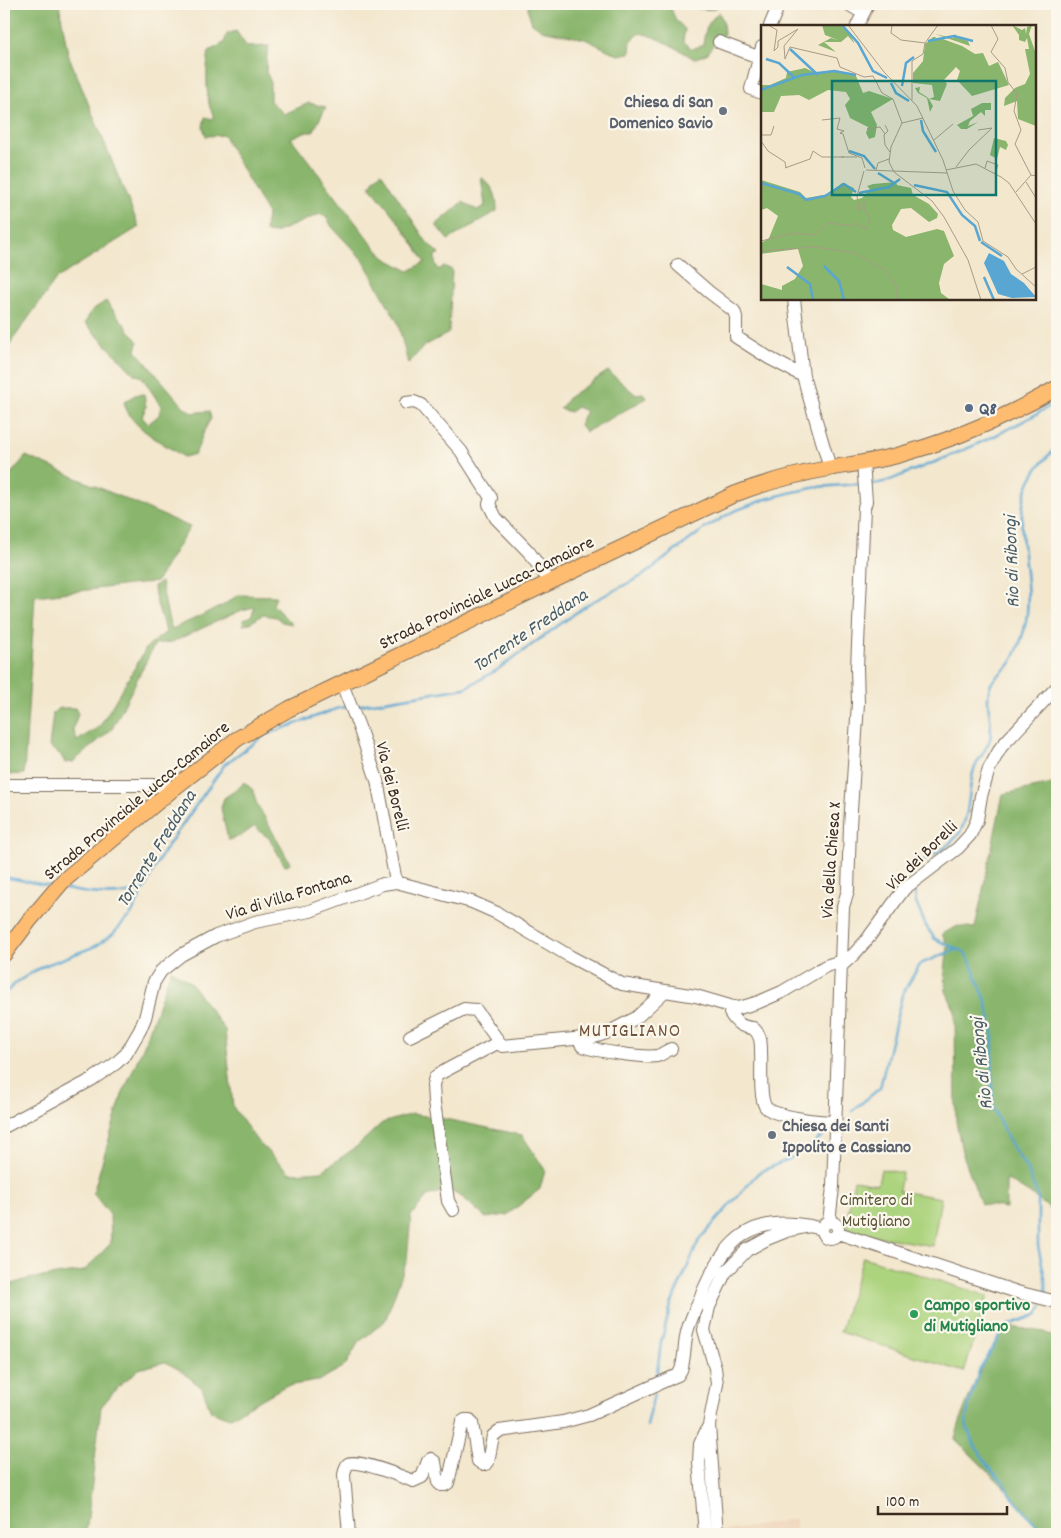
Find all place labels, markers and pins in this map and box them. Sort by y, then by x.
place label: Chiesa di San Domenico Savio [609,91,713,137]
marker: Chiesa di San Domenico Savio [717,105,729,117]
place label: Q8 [979,398,997,423]
marker: Q8 [963,402,975,414]
place label: Chiesa dei Santi Ippolito e Cassiano [782,1115,911,1161]
marker: Chiesa dei Santi Ippolito e Cassiano [766,1129,778,1141]
place label: Campo sportivo di Mutigliano [924,1294,1030,1340]
marker: Campo sportivo di Mutigliano [908,1308,920,1320]

